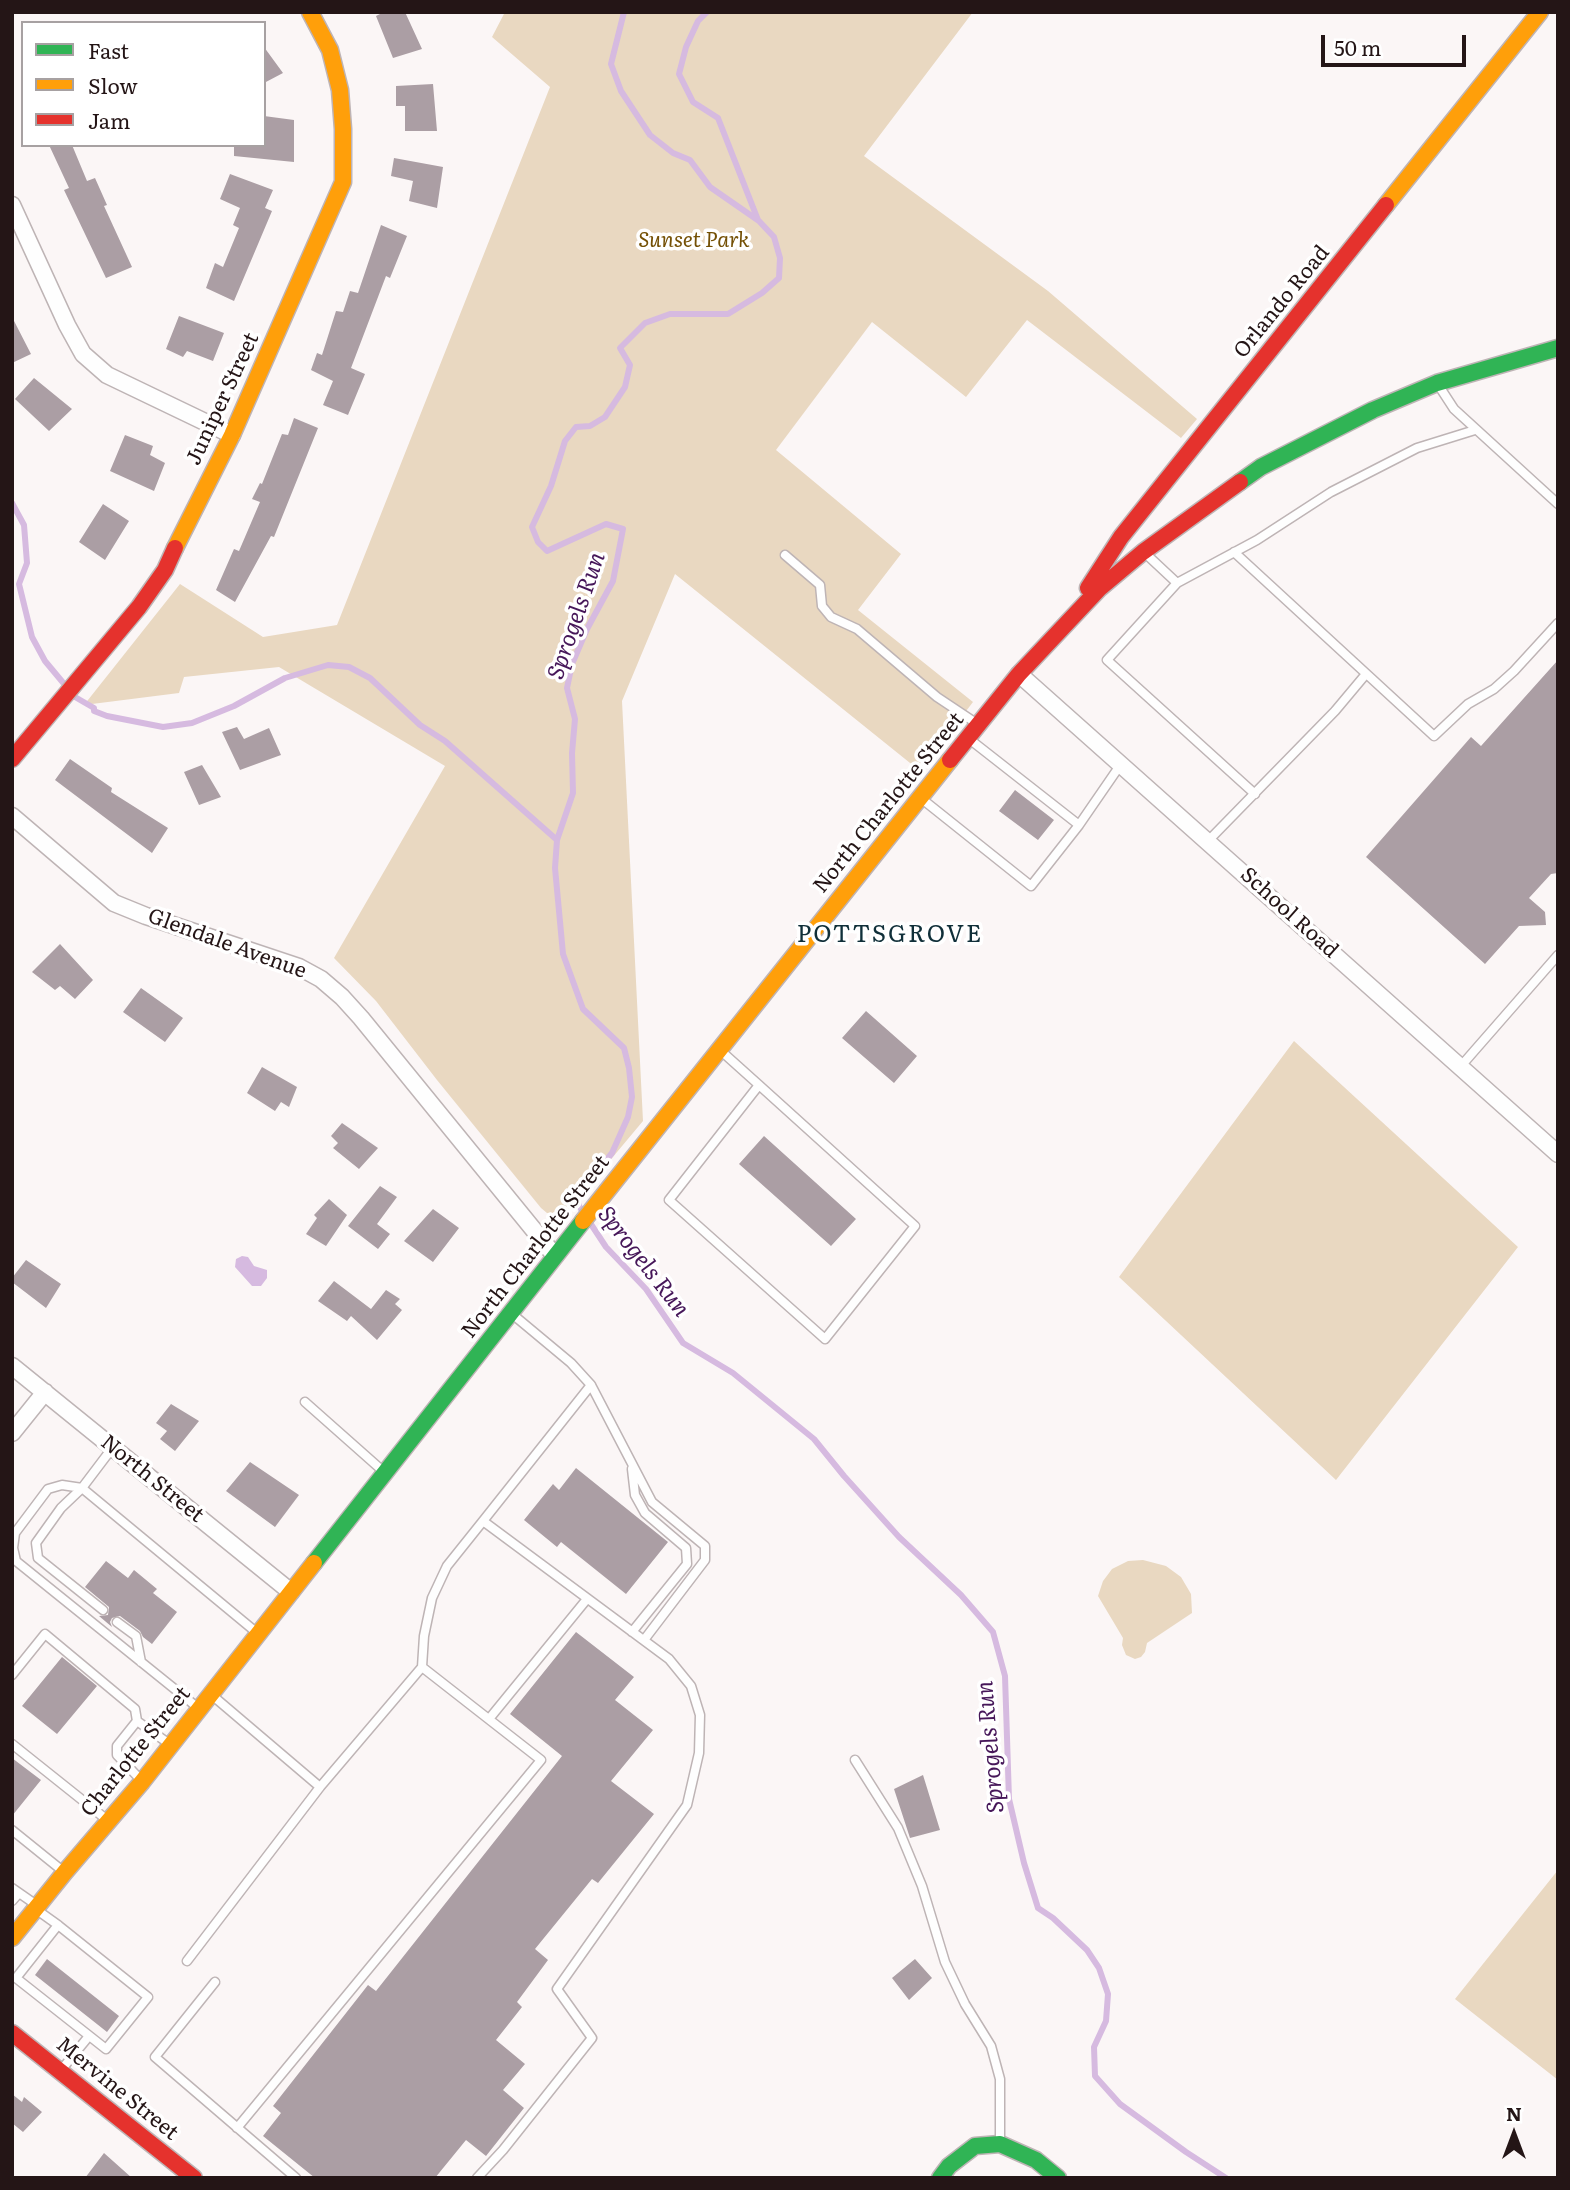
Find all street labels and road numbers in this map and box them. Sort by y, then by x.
street label: Orlando Road [1229,241,1335,363]
street label: Juniper Street [181,329,265,469]
street label: North Charlotte Street [808,708,970,898]
street label: School Road [1235,862,1343,964]
street label: Glendale Avenue [144,904,310,984]
street label: North Charlotte Street [457,1151,615,1343]
street label: North Street [95,1430,209,1528]
street label: Charlotte Street [76,1682,196,1822]
street label: Mervine Street [51,2032,183,2146]

